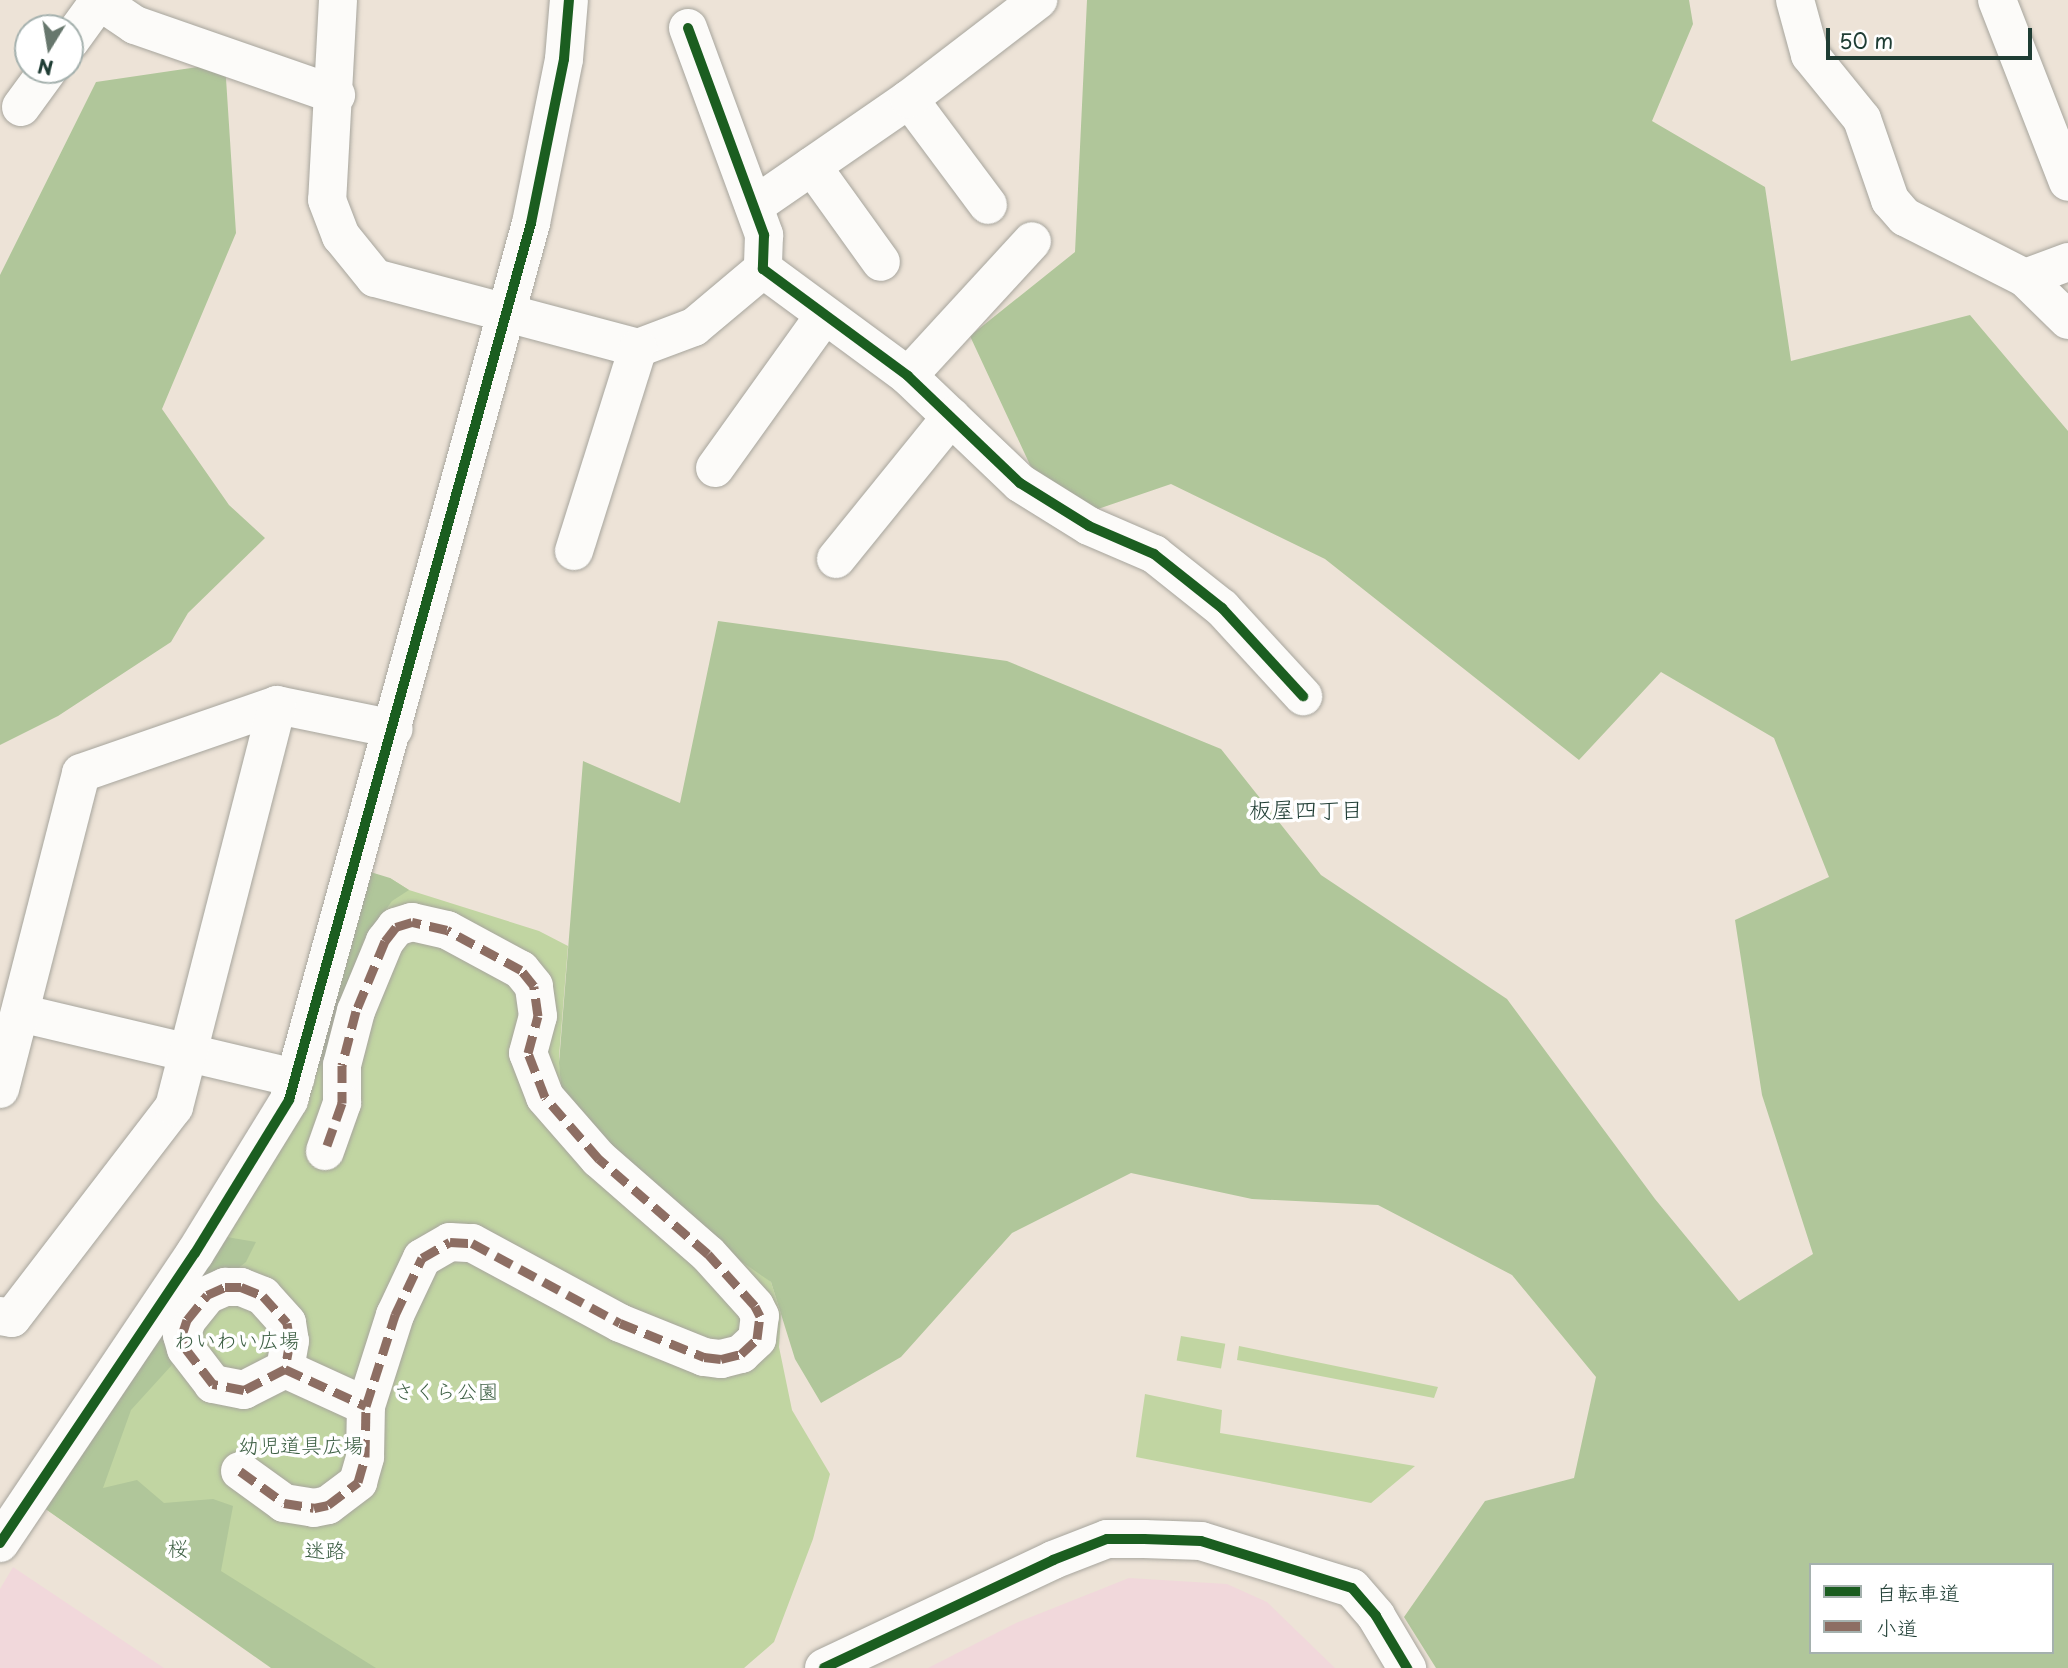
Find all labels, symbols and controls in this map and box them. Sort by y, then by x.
north arrow [14,14,84,84]
scale bar [1830,14,2036,58]
text: 50 m [1839,24,1893,56]
text: N [35,52,55,83]
district label: 板屋四丁目 [1249,795,1363,823]
park label: わいわい広場 [174,1326,300,1352]
park label: さくら公園 [394,1377,498,1403]
park label: 幼児道具広場 [238,1431,364,1457]
park label: 桜 [168,1534,188,1560]
park label: 迷路 [304,1536,346,1562]
legend [1809,1563,2054,1654]
text: 自転車道 [1876,1576,1960,1608]
text: 小道 [1876,1611,1918,1643]

